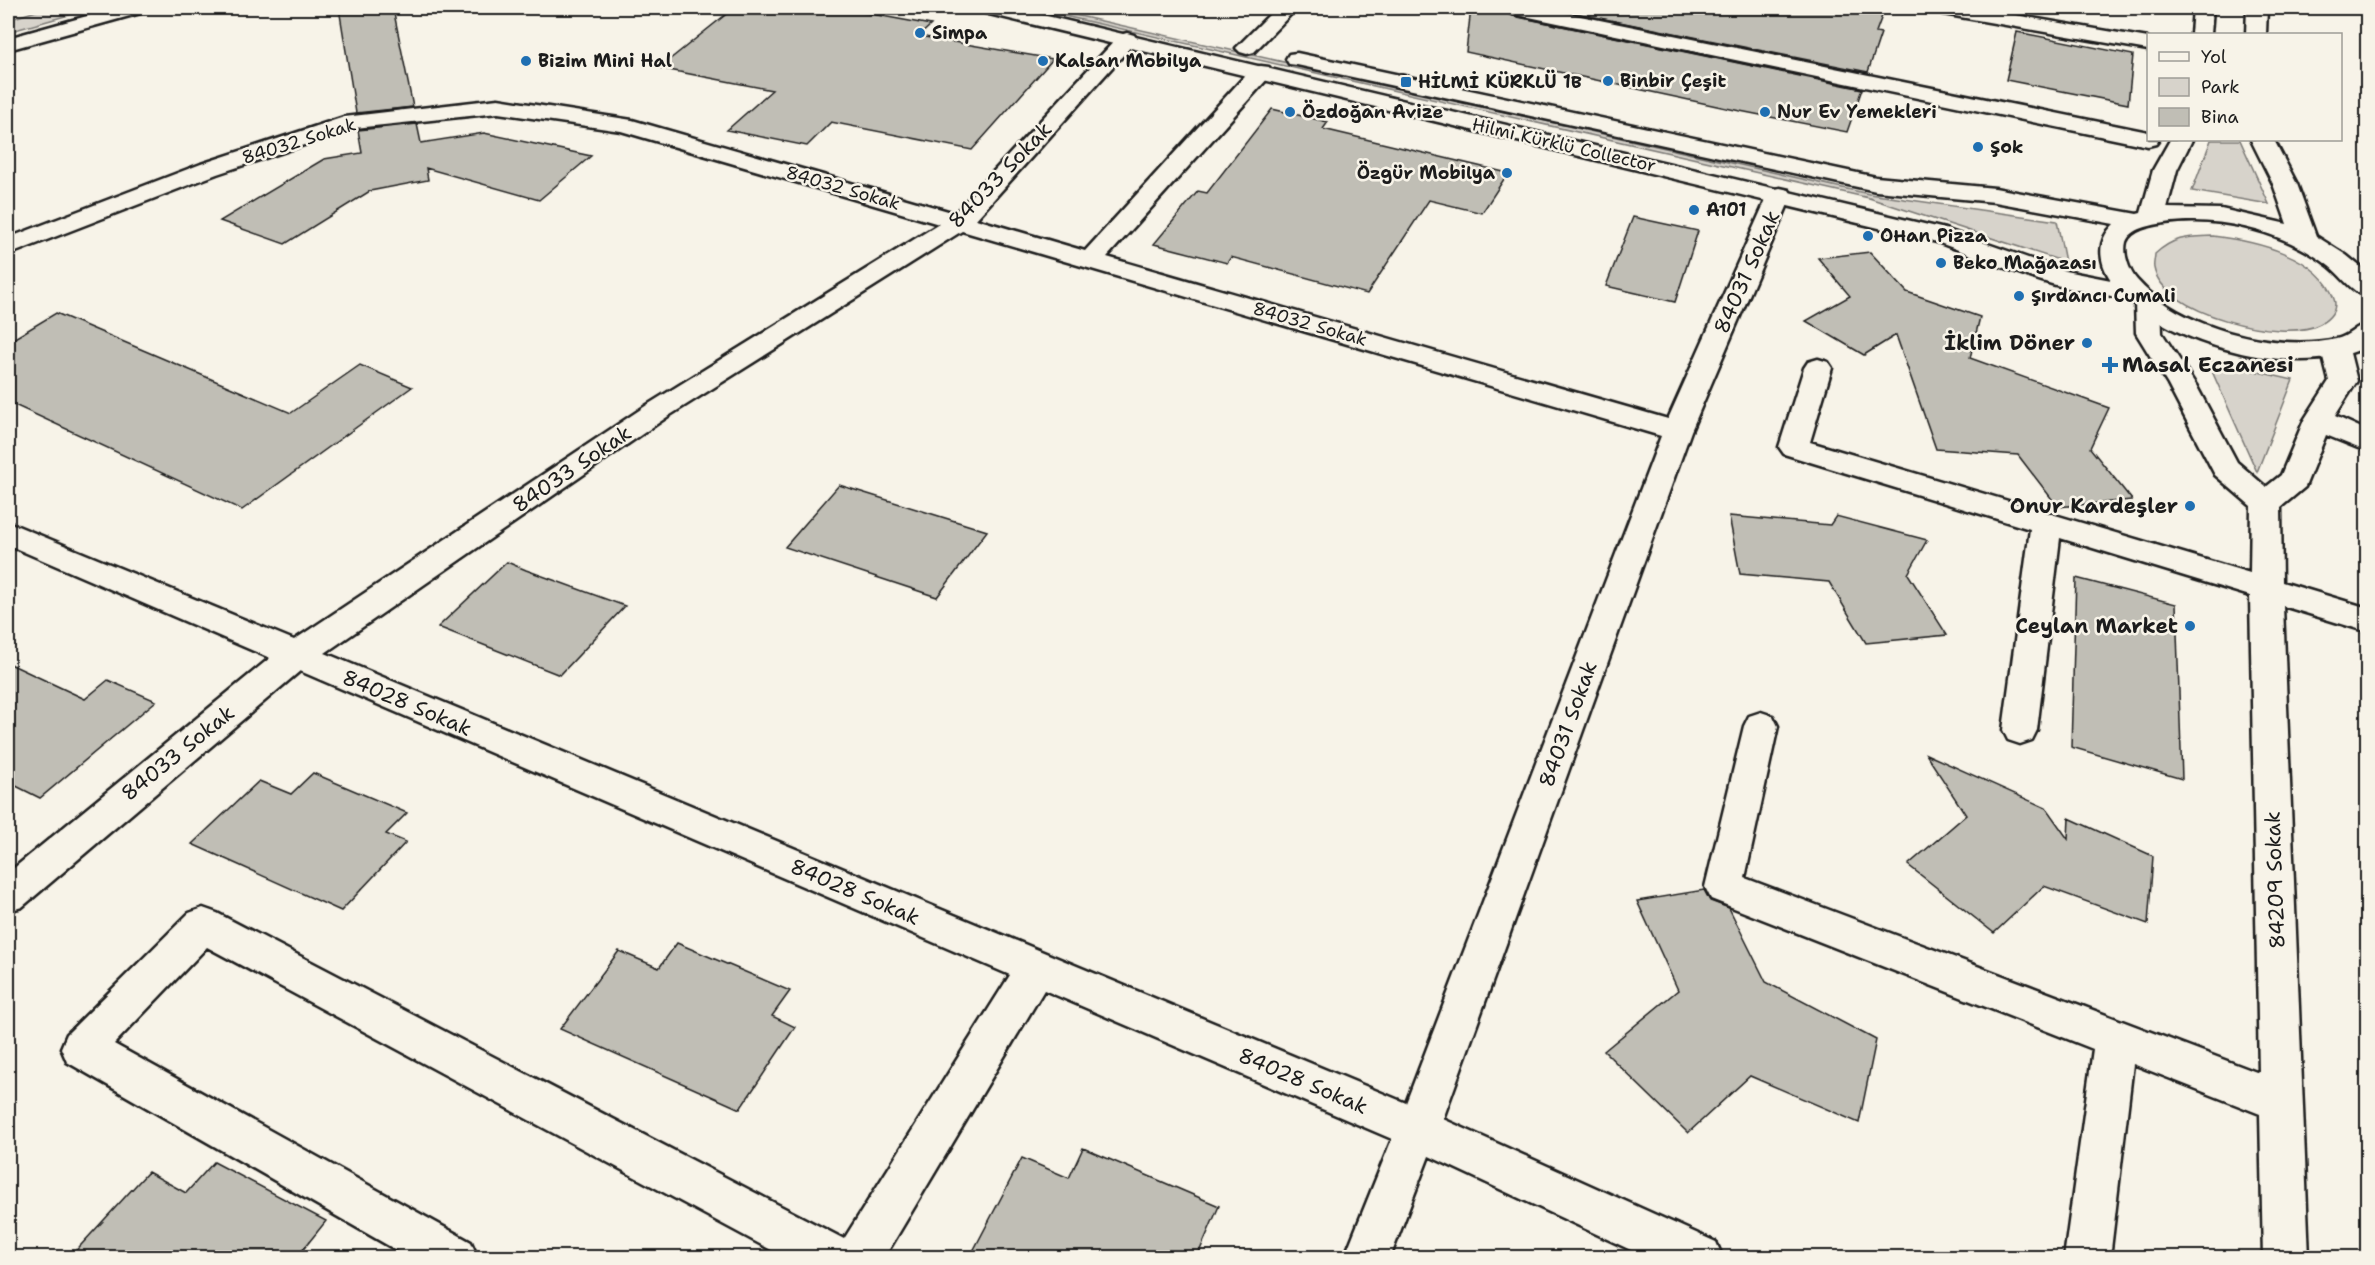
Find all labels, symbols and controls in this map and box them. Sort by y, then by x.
place label: Simpa [932,21,988,45]
marker: Simpa [913,26,927,40]
legend [2147,33,2342,141]
text: Yol [2201,45,2227,69]
place label: Bizim Mini Hal [538,49,672,73]
place label: Kalsan Mobilya [1055,49,1202,73]
marker: Bizim Mini Hal [519,54,533,68]
marker: Kalsan Mobilya [1036,54,1050,68]
place label: HİLMİ KÜRKLÜ 1B [1418,69,1582,94]
place label: Binbir Çeşit [1620,69,1726,93]
marker: Binbir Çeşit [1601,74,1615,88]
marker: HİLMİ KÜRKLÜ 1B [1399,75,1413,89]
text: Park [2201,75,2240,99]
place label: Özdoğan Avize [1302,99,1443,124]
place label: Nur Ev Yemekleri [1777,100,1937,124]
marker: Özdoğan Avize [1283,105,1297,119]
marker: Nur Ev Yemekleri [1758,105,1772,119]
text: Bina [2201,105,2239,129]
street label: 84032 Sokak [239,112,359,170]
street label: Hilmi Kürklü Collector [1470,112,1658,178]
street label: 84033 Sokak [942,116,1058,234]
place label: Şok [1990,135,2024,159]
marker: Şok [1971,140,1985,154]
street label: 84032 Sokak [783,160,903,216]
place label: Özgür Mobilya [1357,160,1496,185]
marker: Özgür Mobilya [1500,166,1514,180]
place label: A101 [1706,198,1747,222]
marker: A101 [1687,203,1701,217]
street label: 84031 Sokak [1707,206,1787,338]
place label: OHan Pizza [1880,224,1988,248]
marker: OHan Pizza [1861,229,1875,243]
place label: Beko Mağazası [1953,251,2097,275]
marker: Beko Mağazası [1934,256,1948,270]
place label: Şırdancı Cumali [2031,284,2176,308]
marker: Şırdancı Cumali [2012,289,2026,303]
street label: 84032 Sokak [1250,296,1370,352]
place label: İklim Döner [1944,329,2075,357]
marker: İklim Döner [2080,336,2094,350]
place label: Masal Eczanesi [2122,351,2294,379]
marker: Masal Eczanesi [2103,358,2117,372]
street label: 84033 Sokak [507,419,637,519]
place label: Onur Kardeşler [2010,492,2178,520]
marker: Onur Kardeşler [2183,499,2197,513]
place label: Ceylan Market [2015,612,2178,640]
marker: Ceylan Market [2183,619,2197,633]
street label: 84031 Sokak [1532,657,1604,791]
street label: 84028 Sokak [338,663,476,743]
street label: 84033 Sokak [116,699,240,807]
street label: 84209 Sokak [2259,811,2291,949]
street label: 84028 Sokak [786,852,924,932]
street label: 84028 Sokak [1234,1041,1372,1121]

